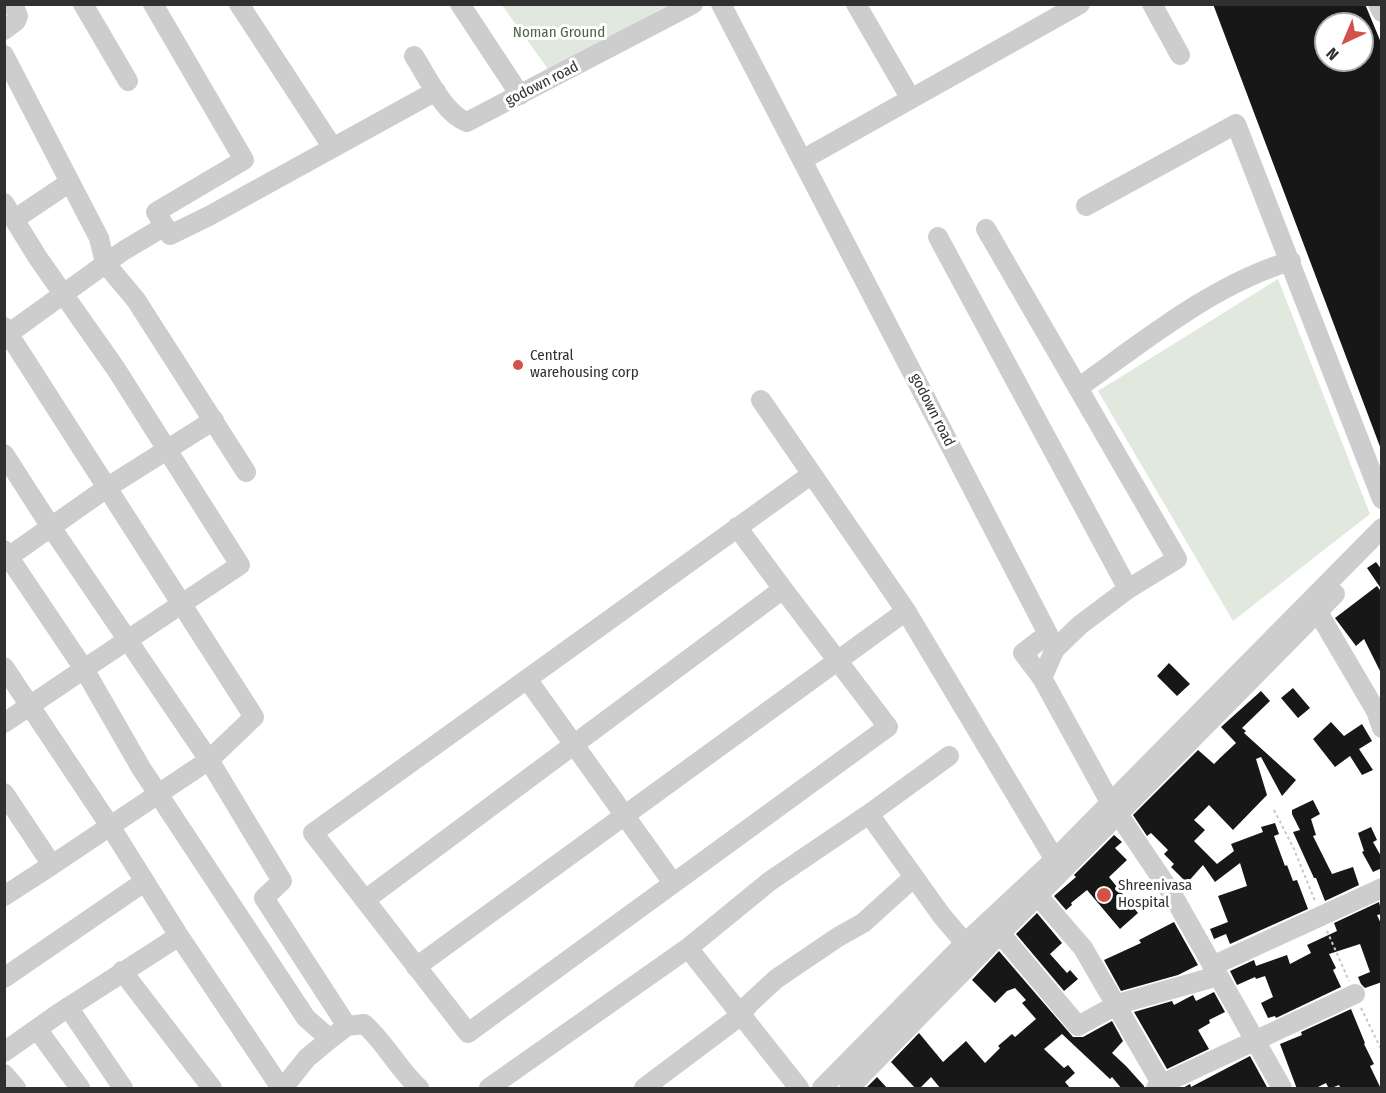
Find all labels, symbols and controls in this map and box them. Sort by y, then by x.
north arrow [1314,12,1374,72]
park label: Noman Ground [513,24,605,42]
text: N [1322,44,1343,64]
street label: godown road [502,58,582,110]
place label: Central warehousing corp [530,347,639,382]
marker: Central warehousing corp [511,358,525,372]
street label: godown road [906,370,958,450]
place label: Shreenivasa Hospital [1118,877,1192,912]
marker: Shreenivasa Hospital [1095,886,1113,904]

